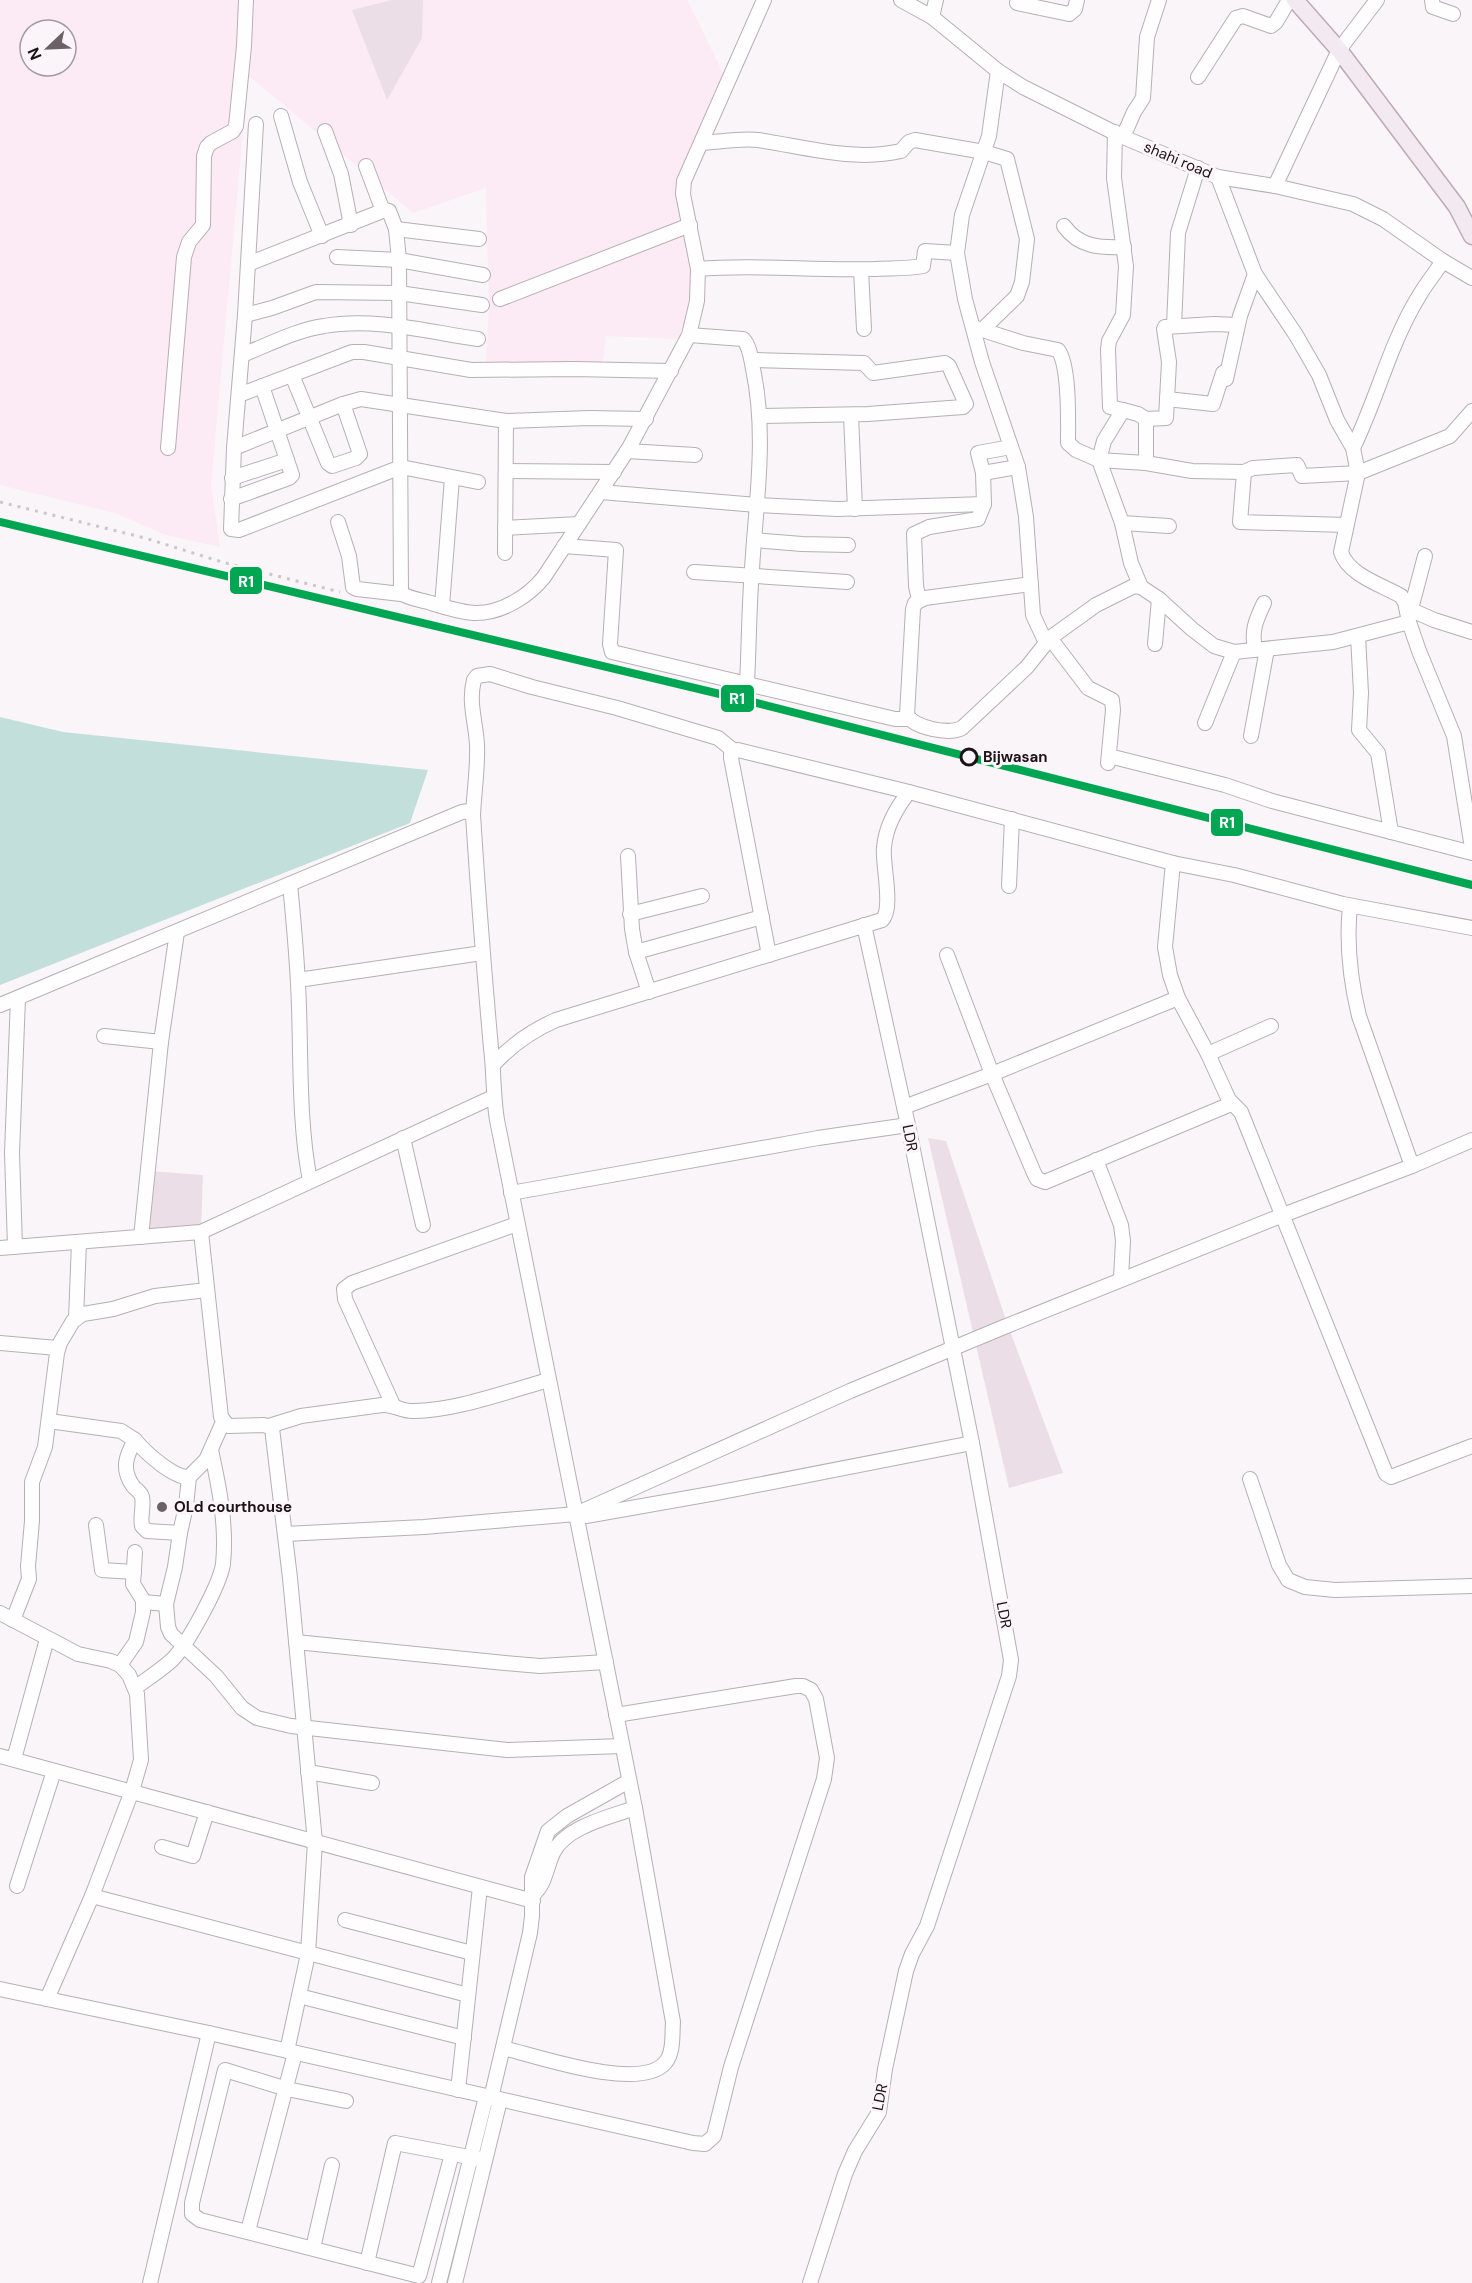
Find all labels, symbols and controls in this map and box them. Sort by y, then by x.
north arrow [18,18,78,78]
text: N [23,44,47,63]
street label: shahi road [1141,137,1215,183]
line badge: R1 [229,566,263,595]
text: R1 [238,571,254,592]
line badge: R1 [720,684,755,713]
text: R1 [729,688,745,709]
place label: Bijwasan [983,747,1048,767]
marker: Bijwasan [960,748,978,766]
line badge: R1 [1210,808,1244,837]
text: R1 [1219,812,1235,833]
street label: LDR [898,1123,922,1153]
place label: OLd courthouse [174,1497,292,1517]
marker: OLd courthouse [155,1500,169,1514]
street label: LDR [992,1600,1016,1630]
street label: LDR [868,2082,892,2112]

